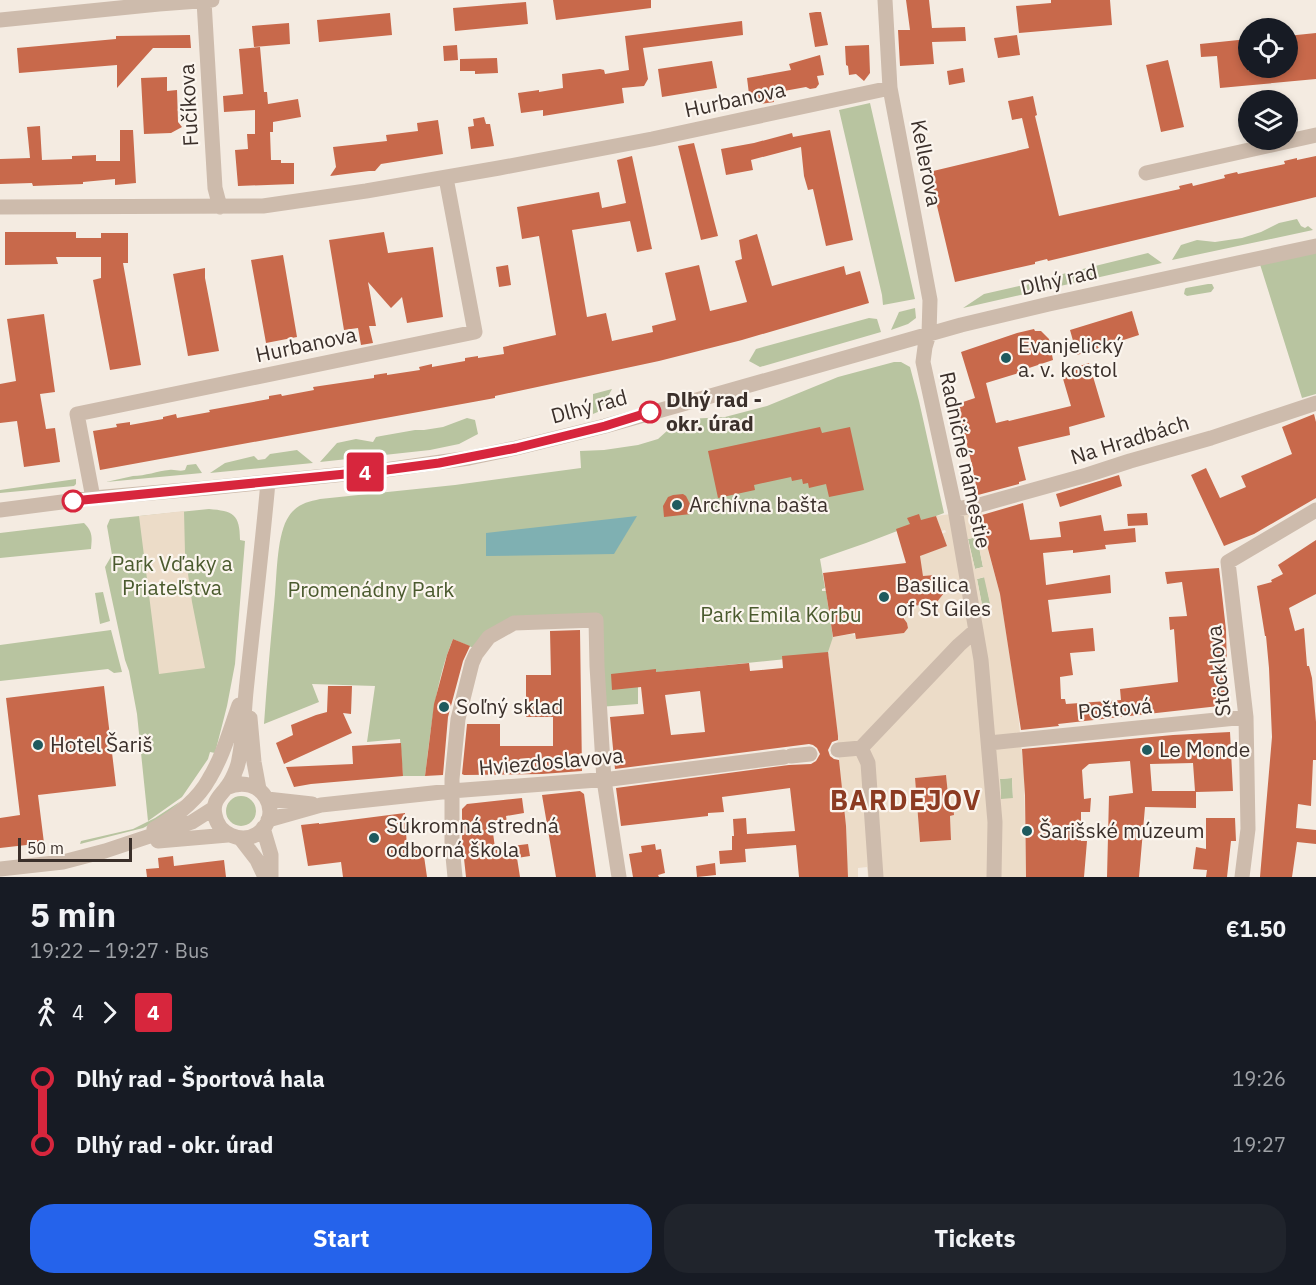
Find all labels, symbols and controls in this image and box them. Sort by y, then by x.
map controls [1238,18,1298,150]
button: locate [1238,18,1298,78]
street label: Fučíkova [172,63,204,147]
street label: Hurbanova [682,75,788,123]
button: layers [1238,90,1298,150]
street label: Kellerova [905,117,949,209]
street label: Dlhý rad [1018,257,1100,301]
street label: Hurbanova [253,320,359,368]
place label: Evanjelický a. v. kostol [1018,331,1124,383]
marker: Evanjelický a. v. kostol [999,351,1013,365]
street label: Radničné námestie [934,369,998,551]
street label: Dlhý rad [547,382,630,430]
place label: Dlhý rad - okr. úrad [666,385,762,437]
marker: Dlhý rad - okr. úrad [639,401,661,423]
street label: Na Hradbách [1067,408,1193,470]
line badge: 4 [346,452,385,492]
text: 4 [359,458,371,486]
unlabelled marker [62,490,84,512]
place label: Archívna bašta [689,490,828,518]
marker: Archívna bašta [670,498,684,512]
park label: Park Vďaky a Priateľstva [111,549,233,601]
place label: Basilica of St Giles [896,570,991,622]
park label: Promenádny Park [288,575,454,603]
marker: Basilica of St Giles [877,590,891,604]
park label: Park Emila Korbu [700,600,862,628]
street label: Stöcklova [1199,624,1237,718]
street label: Poštová [1077,691,1153,725]
place label: Soľný sklad [456,692,563,720]
marker: Soľný sklad [437,700,451,714]
place label: Hotel Šariš [50,730,153,758]
place label: Le Monde [1159,735,1250,763]
marker: Hotel Šariš [31,738,45,752]
street label: Hviezdoslavova [477,741,625,781]
marker: Le Monde [1140,743,1154,757]
district label: BARDEJOV [830,782,982,817]
place label: Súkromná stredná odborná škola [386,811,559,863]
place label: Šarišské múzeum [1039,816,1204,844]
marker: Šarišské múzeum [1020,824,1034,838]
marker: Súkromná stredná odborná škola [367,831,381,845]
scale bar [18,835,132,862]
text: 50 m [27,838,64,858]
text: 5 min [30,893,116,936]
text: €1.50 [1226,914,1286,943]
text: 19:22 – 19:27 · Bus [30,937,209,964]
icon: walk [30,996,63,1029]
icon: forward [93,996,126,1029]
text: 4 [147,998,160,1026]
text: 4 [72,999,84,1026]
text: Dlhý rad - Športová hala [76,1064,325,1093]
text: 19:26 [1232,1065,1286,1092]
text: Dlhý rad - okr. úrad [76,1130,273,1159]
text: 19:27 [1232,1131,1286,1158]
button: Start [30,1204,652,1273]
button: Tickets [664,1204,1286,1273]

